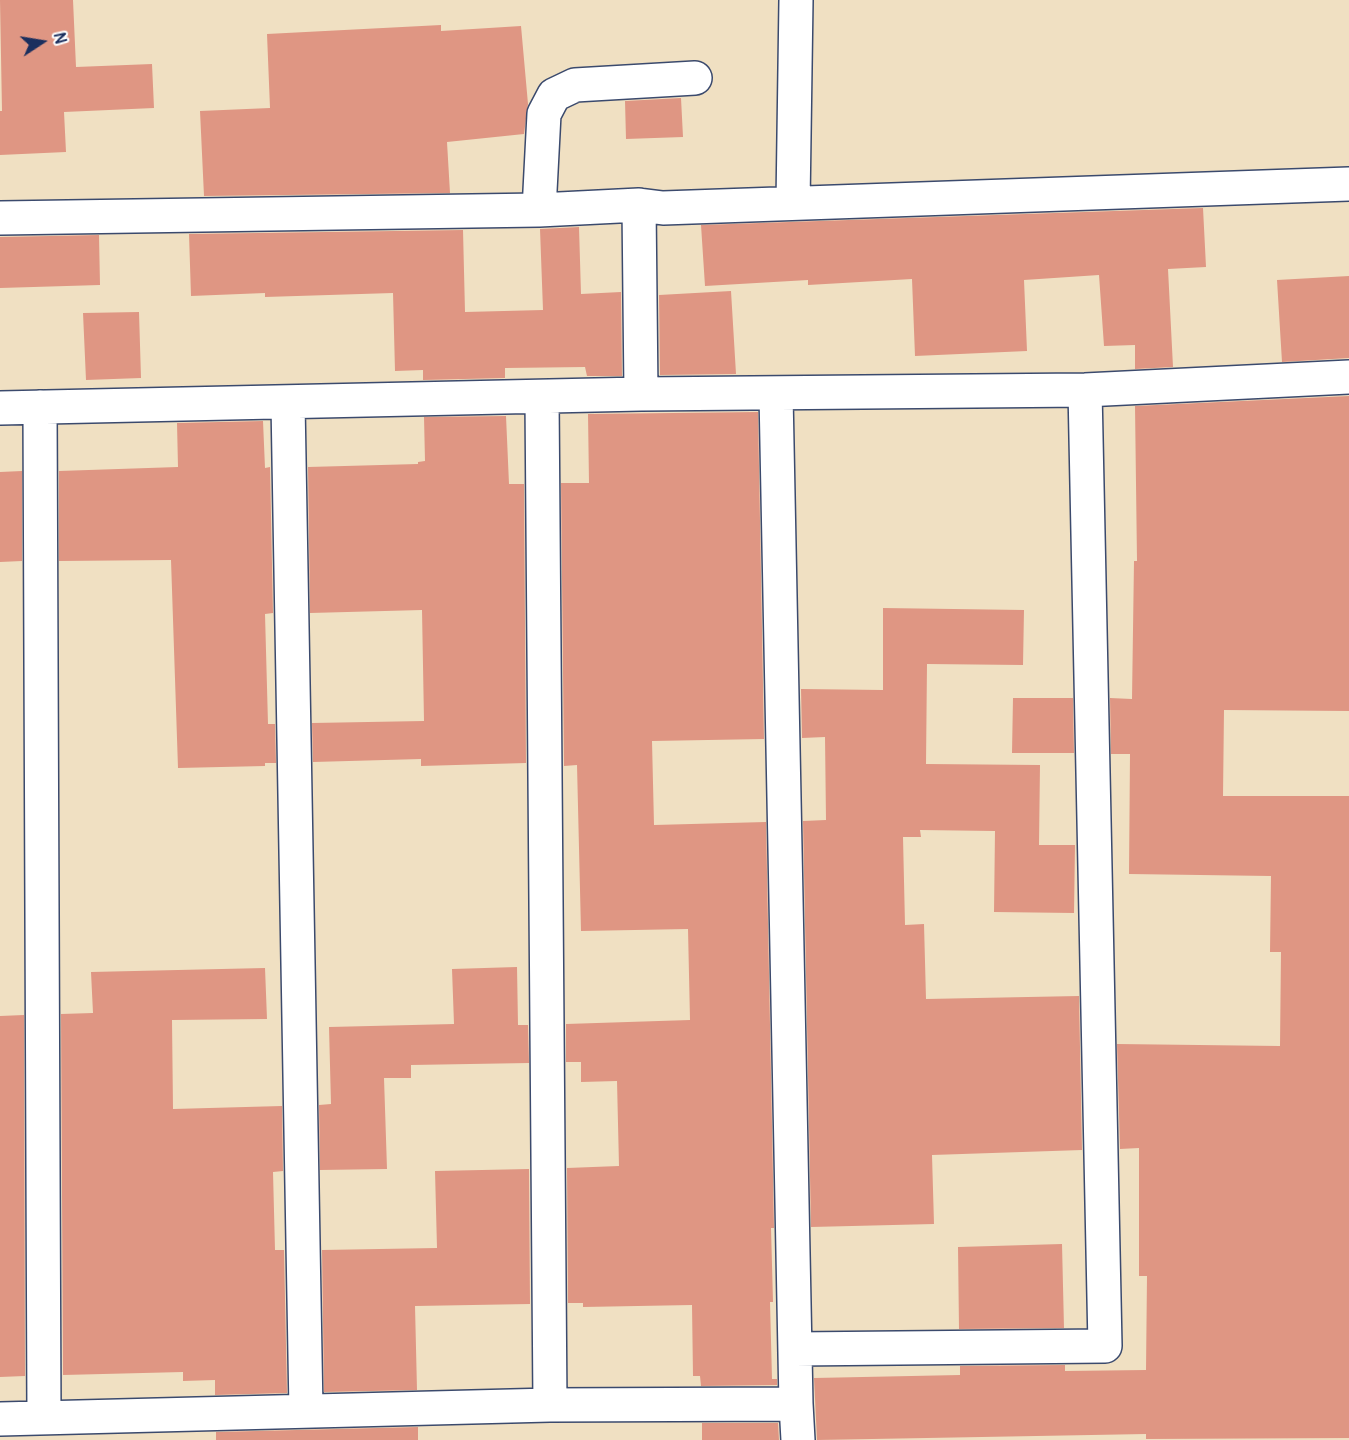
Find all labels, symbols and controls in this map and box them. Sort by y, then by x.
north arrow [12,12,72,72]
text: N [49,31,71,46]

